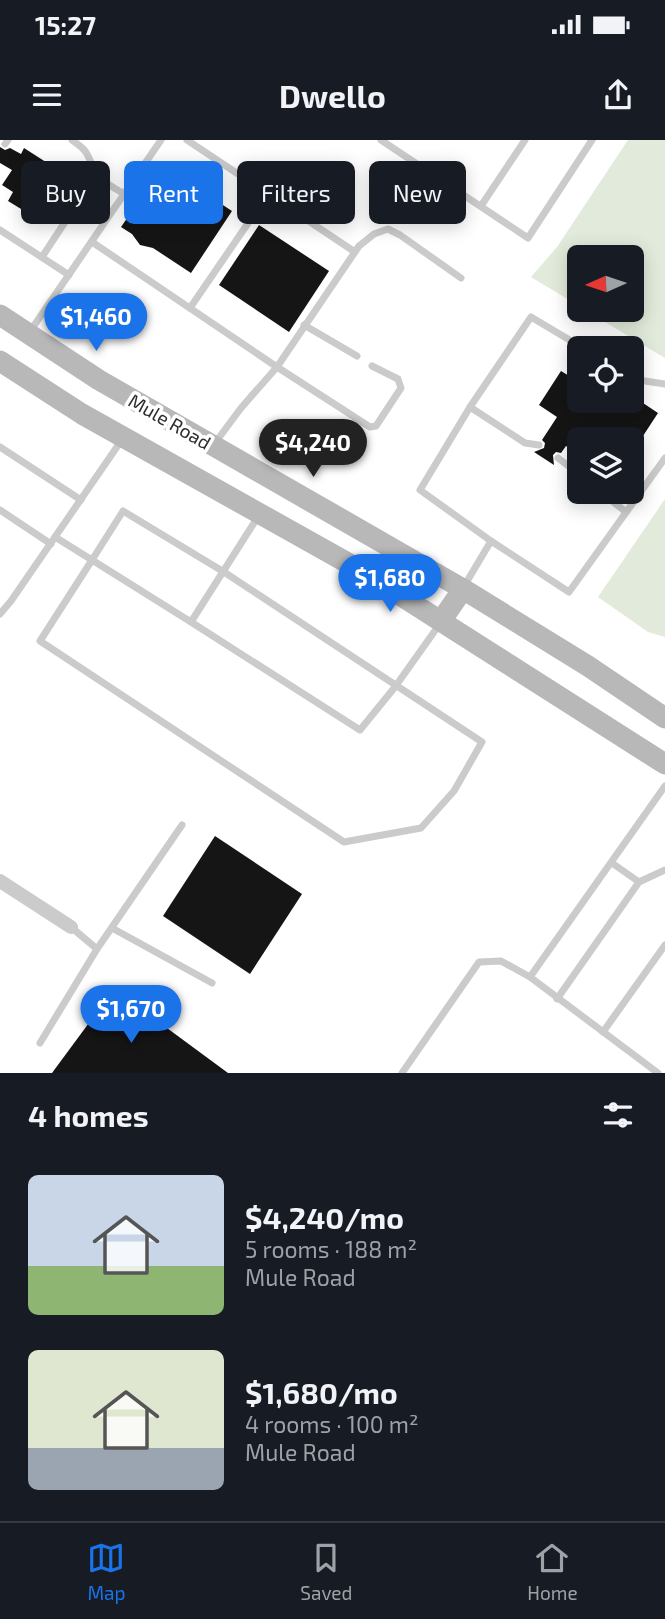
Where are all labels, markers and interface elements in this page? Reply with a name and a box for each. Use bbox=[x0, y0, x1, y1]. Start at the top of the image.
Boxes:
text: 15:27 bbox=[35, 9, 96, 40]
icon: menu bbox=[28, 76, 66, 114]
text: Dwello bbox=[279, 76, 386, 114]
icon: share bbox=[599, 76, 637, 114]
chip: Buy bbox=[21, 161, 110, 224]
chip: Rent bbox=[124, 161, 223, 224]
chip: Filters bbox=[237, 161, 355, 224]
chip: New bbox=[369, 161, 466, 224]
north arrow bbox=[567, 245, 644, 322]
map controls bbox=[567, 245, 644, 504]
pin: $1,460 bbox=[39, 294, 153, 353]
text: $1,460 bbox=[60, 302, 132, 330]
button: locate bbox=[567, 336, 644, 413]
street label: Mule Road bbox=[125, 388, 215, 454]
pin: $4,240 bbox=[256, 420, 370, 479]
button: layers bbox=[567, 427, 644, 504]
text: $4,240 bbox=[275, 428, 351, 456]
pin: $1,680 bbox=[333, 554, 447, 614]
text: $1,680 bbox=[354, 563, 426, 591]
pin: $1,670 bbox=[74, 986, 188, 1045]
text: $1,670 bbox=[96, 994, 166, 1022]
icon: filters bbox=[599, 1096, 637, 1134]
text: 4 homes bbox=[28, 1097, 149, 1133]
text: $4,240/mo bbox=[245, 1199, 404, 1235]
icon: home bbox=[84, 1203, 168, 1287]
text: 5 rooms · 188 m² bbox=[245, 1235, 417, 1263]
text: Mule Road bbox=[245, 1263, 356, 1291]
text: $1,680/mo bbox=[245, 1374, 398, 1410]
icon: home bbox=[84, 1378, 168, 1462]
text: 4 rooms · 100 m² bbox=[245, 1410, 419, 1438]
text: Mule Road bbox=[245, 1438, 356, 1466]
tab: Map bbox=[87, 1539, 126, 1604]
tab: Saved bbox=[300, 1539, 352, 1604]
tab: Home bbox=[527, 1539, 578, 1604]

